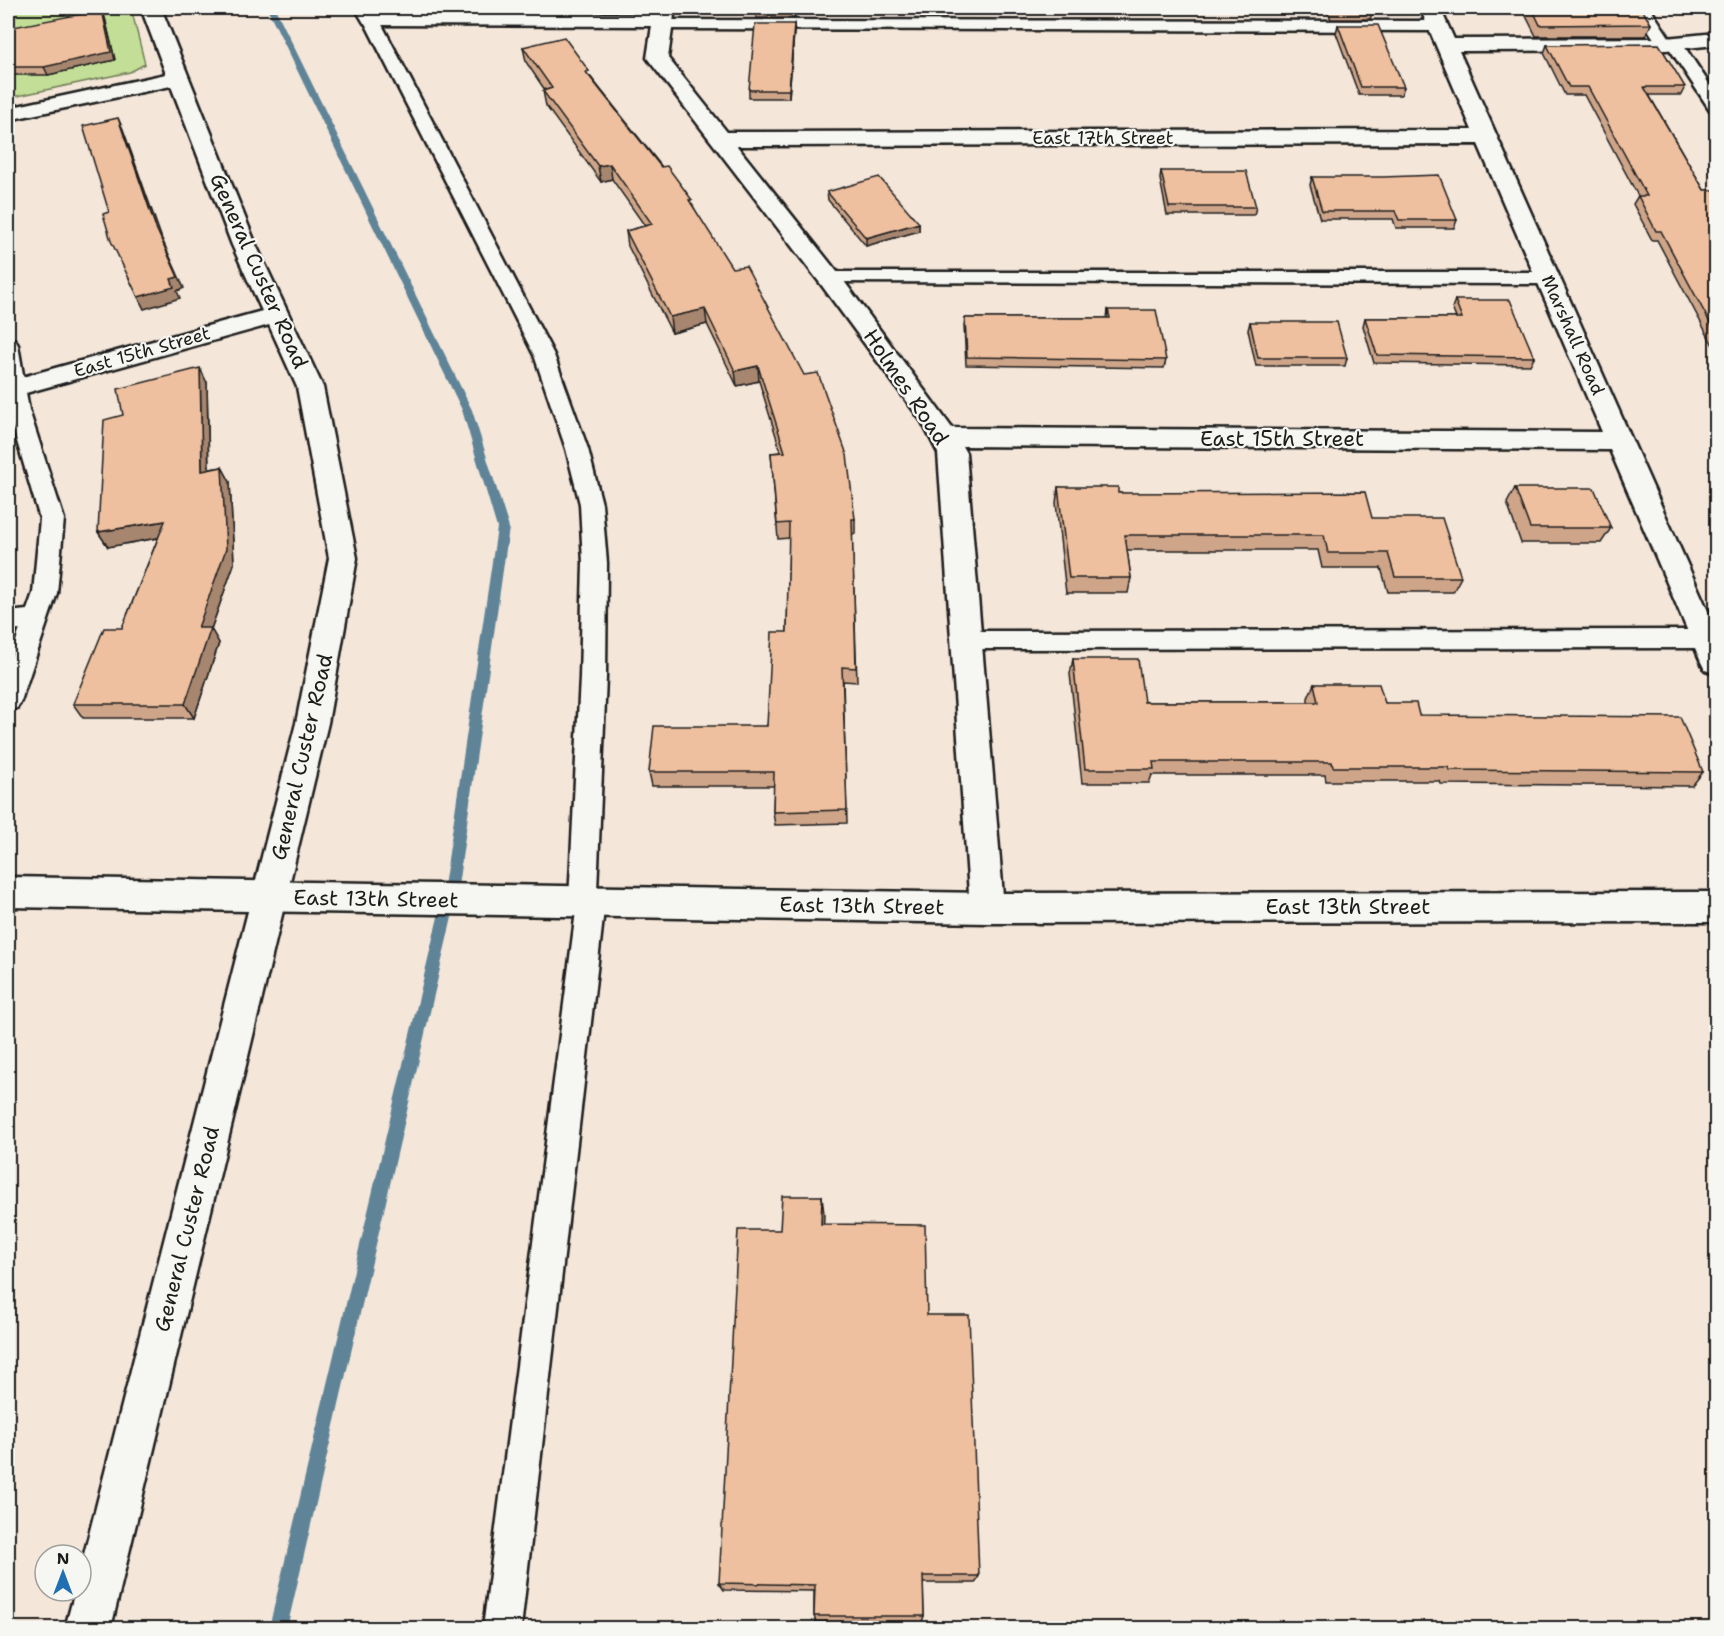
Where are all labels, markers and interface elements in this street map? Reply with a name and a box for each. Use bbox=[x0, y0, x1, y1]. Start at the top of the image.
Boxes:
street label: East 17th Street bbox=[1032, 126, 1174, 150]
street label: General Custer Road bbox=[203, 169, 315, 373]
street label: Marshall Road bbox=[1536, 271, 1610, 399]
street label: East 15th Street bbox=[71, 321, 213, 383]
street label: Holmes Road bbox=[857, 324, 955, 450]
street label: East 15th Street bbox=[1200, 425, 1364, 453]
street label: General Custer Road bbox=[265, 651, 339, 863]
street label: East 13th Street bbox=[293, 884, 459, 914]
street label: East 13th Street bbox=[779, 891, 945, 921]
street label: East 13th Street bbox=[1265, 893, 1431, 921]
street label: General Custer Road bbox=[148, 1123, 226, 1335]
north arrow bbox=[33, 1543, 93, 1603]
text: N bbox=[57, 1548, 69, 1569]

